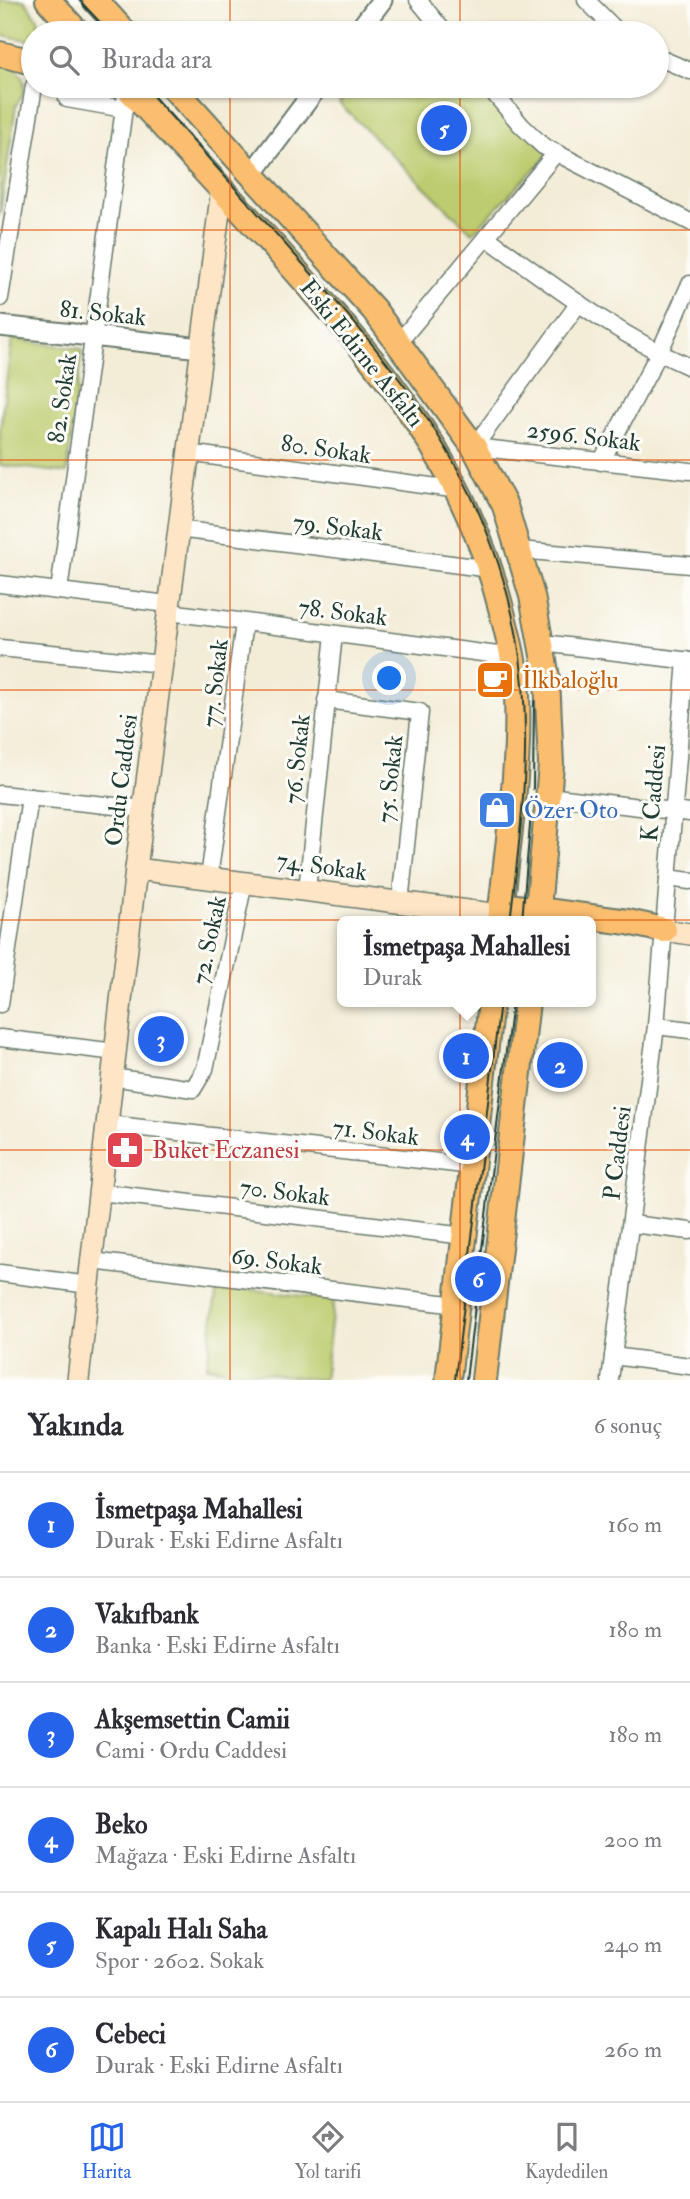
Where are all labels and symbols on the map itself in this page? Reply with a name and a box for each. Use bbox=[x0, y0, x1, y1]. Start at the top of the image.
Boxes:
pin: 5 bbox=[421, 102, 467, 154]
street label: Eski Edirne Asfaltı bbox=[292, 273, 431, 434]
street label: 81. Sokak bbox=[58, 294, 148, 334]
street label: 82. Sokak bbox=[41, 351, 84, 445]
street label: 2596. Sokak bbox=[525, 414, 643, 459]
street label: 80. Sokak bbox=[279, 428, 374, 471]
street label: 79. Sokak bbox=[291, 507, 385, 548]
street label: 78. Sokak bbox=[297, 592, 390, 633]
street label: 77. Sokak bbox=[195, 637, 236, 729]
cafe icon: İlkbaloğlu bbox=[474, 659, 516, 701]
your location bbox=[372, 661, 406, 695]
place label: İlkbaloğlu bbox=[522, 664, 619, 696]
street label: Ordu Caddesi bbox=[98, 712, 145, 848]
street label: 76. Sokak bbox=[277, 712, 318, 806]
street label: 75. Sokak bbox=[370, 733, 411, 825]
street label: K Caddesi bbox=[634, 743, 673, 843]
shop icon: Özer Oto bbox=[476, 789, 518, 831]
place label: Özer Oto bbox=[524, 795, 618, 826]
street label: 74. Sokak bbox=[275, 845, 370, 888]
street label: 72. Sokak bbox=[185, 892, 234, 988]
pin: 3 bbox=[138, 1013, 184, 1065]
pin: 1 bbox=[443, 1030, 489, 1082]
pin: 2 bbox=[537, 1039, 583, 1091]
street label: P Caddesi bbox=[596, 1104, 639, 1202]
pin: 4 bbox=[444, 1111, 490, 1163]
street label: 71. Sokak bbox=[331, 1112, 421, 1153]
pharmacy icon: Buket Eczanesi bbox=[104, 1129, 146, 1171]
place label: Buket Eczanesi bbox=[152, 1135, 300, 1166]
street label: 70. Sokak bbox=[238, 1172, 332, 1213]
street label: 69. Sokak bbox=[230, 1241, 325, 1283]
pin: 6 bbox=[455, 1253, 501, 1305]

